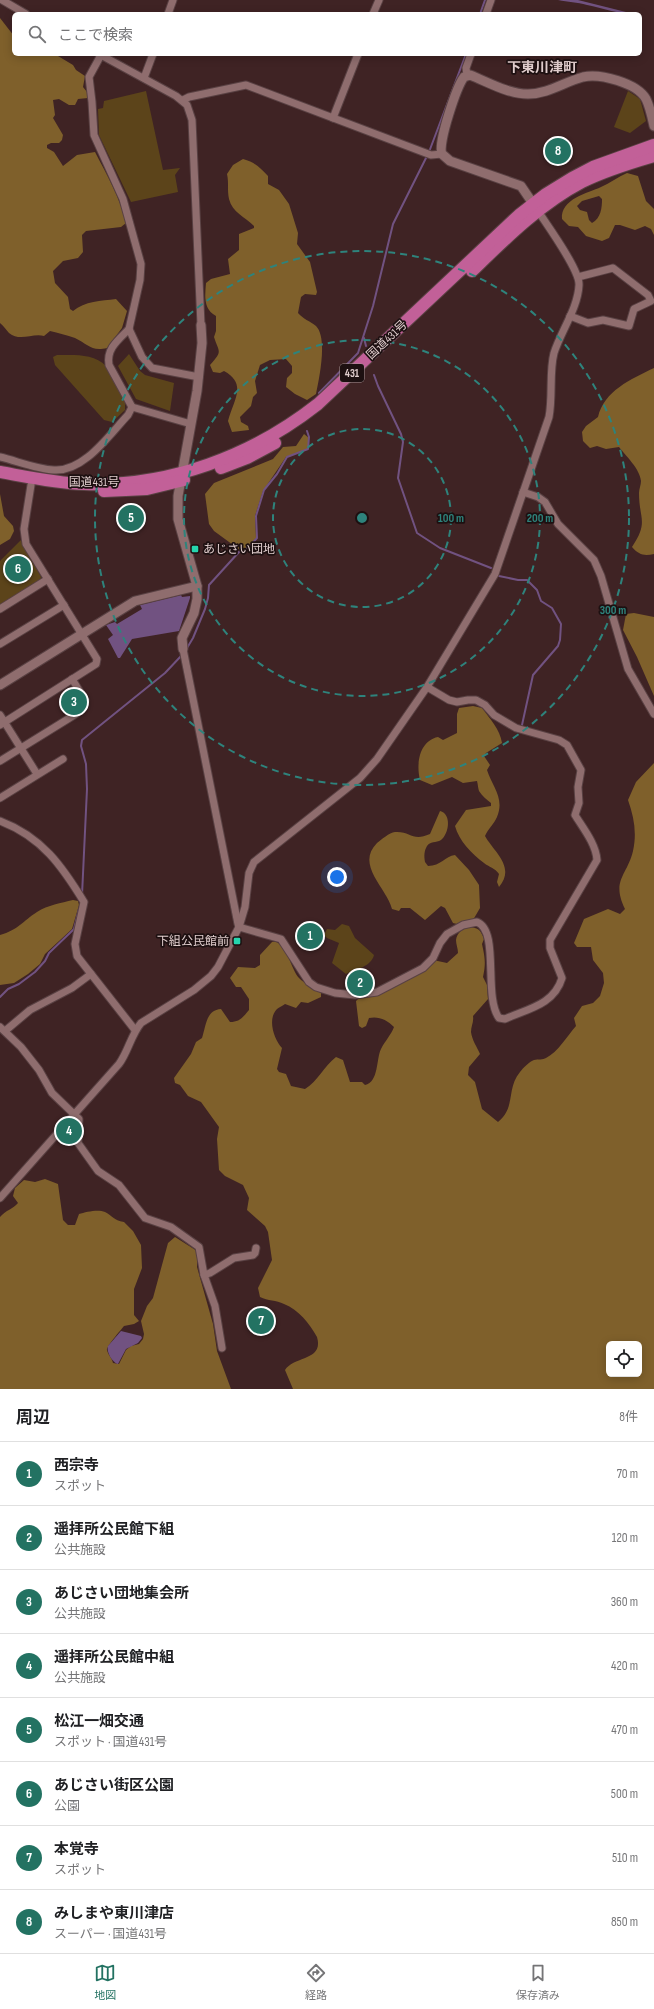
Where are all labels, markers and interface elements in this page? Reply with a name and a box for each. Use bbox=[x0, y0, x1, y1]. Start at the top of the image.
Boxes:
search box bbox=[12, 12, 642, 56]
icon: search bbox=[26, 23, 48, 45]
text: ここで検索 bbox=[58, 26, 133, 45]
district label: 下東川津町 bbox=[507, 59, 577, 76]
pin: 8 bbox=[545, 136, 571, 166]
street label: 国道431号 bbox=[363, 317, 411, 363]
road number: 431 bbox=[340, 364, 364, 382]
street label: 国道431号 bbox=[69, 475, 119, 490]
pin: 5 bbox=[118, 503, 144, 533]
centre of rings bbox=[355, 511, 369, 525]
text: 100 m bbox=[438, 511, 464, 526]
text: 200 m bbox=[527, 511, 553, 526]
place label: あじさい団地 bbox=[203, 542, 275, 557]
marker: あじさい団地 bbox=[190, 544, 200, 554]
pin: 6 bbox=[5, 554, 31, 584]
text: 300 m bbox=[600, 603, 626, 618]
pin: 3 bbox=[61, 687, 87, 717]
your location bbox=[327, 867, 347, 887]
pin: 1 bbox=[297, 921, 323, 951]
place label: 下組公民館前 bbox=[157, 934, 229, 949]
marker: 下組公民館前 bbox=[232, 936, 242, 946]
pin: 2 bbox=[347, 968, 373, 998]
pin: 4 bbox=[56, 1116, 82, 1146]
pin: 7 bbox=[248, 1306, 274, 1336]
map controls bbox=[606, 1341, 642, 1377]
button: locate bbox=[606, 1341, 642, 1377]
text: 周辺 bbox=[16, 1408, 50, 1428]
text: 8件 bbox=[619, 1409, 638, 1425]
text: 西宗寺 bbox=[54, 1456, 99, 1475]
text: 1 bbox=[26, 1466, 32, 1482]
text: 70 m bbox=[617, 1466, 638, 1482]
text: スポット bbox=[54, 1478, 106, 1494]
text: 遥拝所公民館下組 bbox=[54, 1520, 174, 1539]
text: 2 bbox=[26, 1530, 32, 1546]
text: 120 m bbox=[612, 1530, 638, 1546]
text: 公共施設 bbox=[54, 1542, 106, 1558]
text: あじさい団地集会所 bbox=[54, 1584, 189, 1603]
text: 3 bbox=[26, 1594, 32, 1610]
text: 360 m bbox=[611, 1594, 638, 1610]
text: 公共施設 bbox=[54, 1606, 106, 1622]
text: 遥拝所公民館中組 bbox=[54, 1648, 174, 1667]
text: 4 bbox=[26, 1658, 32, 1674]
text: 420 m bbox=[611, 1658, 638, 1674]
text: 公共施設 bbox=[54, 1670, 106, 1686]
text: 松江一畑交通 bbox=[54, 1712, 144, 1731]
text: 5 bbox=[26, 1722, 32, 1738]
text: 470 m bbox=[611, 1722, 638, 1738]
text: スポット · 国道431号 bbox=[54, 1734, 167, 1750]
text: あじさい街区公園 bbox=[54, 1776, 174, 1795]
text: 6 bbox=[26, 1786, 32, 1802]
text: 500 m bbox=[611, 1786, 638, 1802]
text: 公園 bbox=[54, 1798, 80, 1814]
text: 本覚寺 bbox=[54, 1840, 99, 1859]
text: 7 bbox=[26, 1850, 32, 1866]
text: 510 m bbox=[612, 1850, 638, 1866]
text: スポット bbox=[54, 1862, 106, 1878]
text: みしまや東川津店 bbox=[54, 1904, 174, 1923]
text: 8 bbox=[26, 1914, 32, 1930]
text: 850 m bbox=[611, 1914, 638, 1930]
text: スーパー · 国道431号 bbox=[54, 1926, 167, 1942]
tab: 地図 bbox=[94, 1962, 116, 2002]
tab: 経路 bbox=[305, 1962, 327, 2002]
tab: 保存済み bbox=[516, 1962, 560, 2002]

